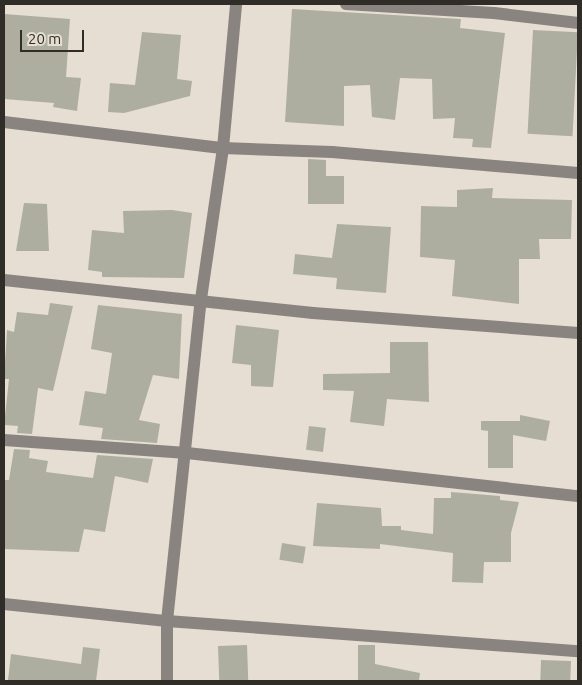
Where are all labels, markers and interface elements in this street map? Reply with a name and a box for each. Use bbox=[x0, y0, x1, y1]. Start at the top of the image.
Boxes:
scale bar bbox=[22, 20, 86, 52]
text: 20 m bbox=[28, 30, 61, 47]

